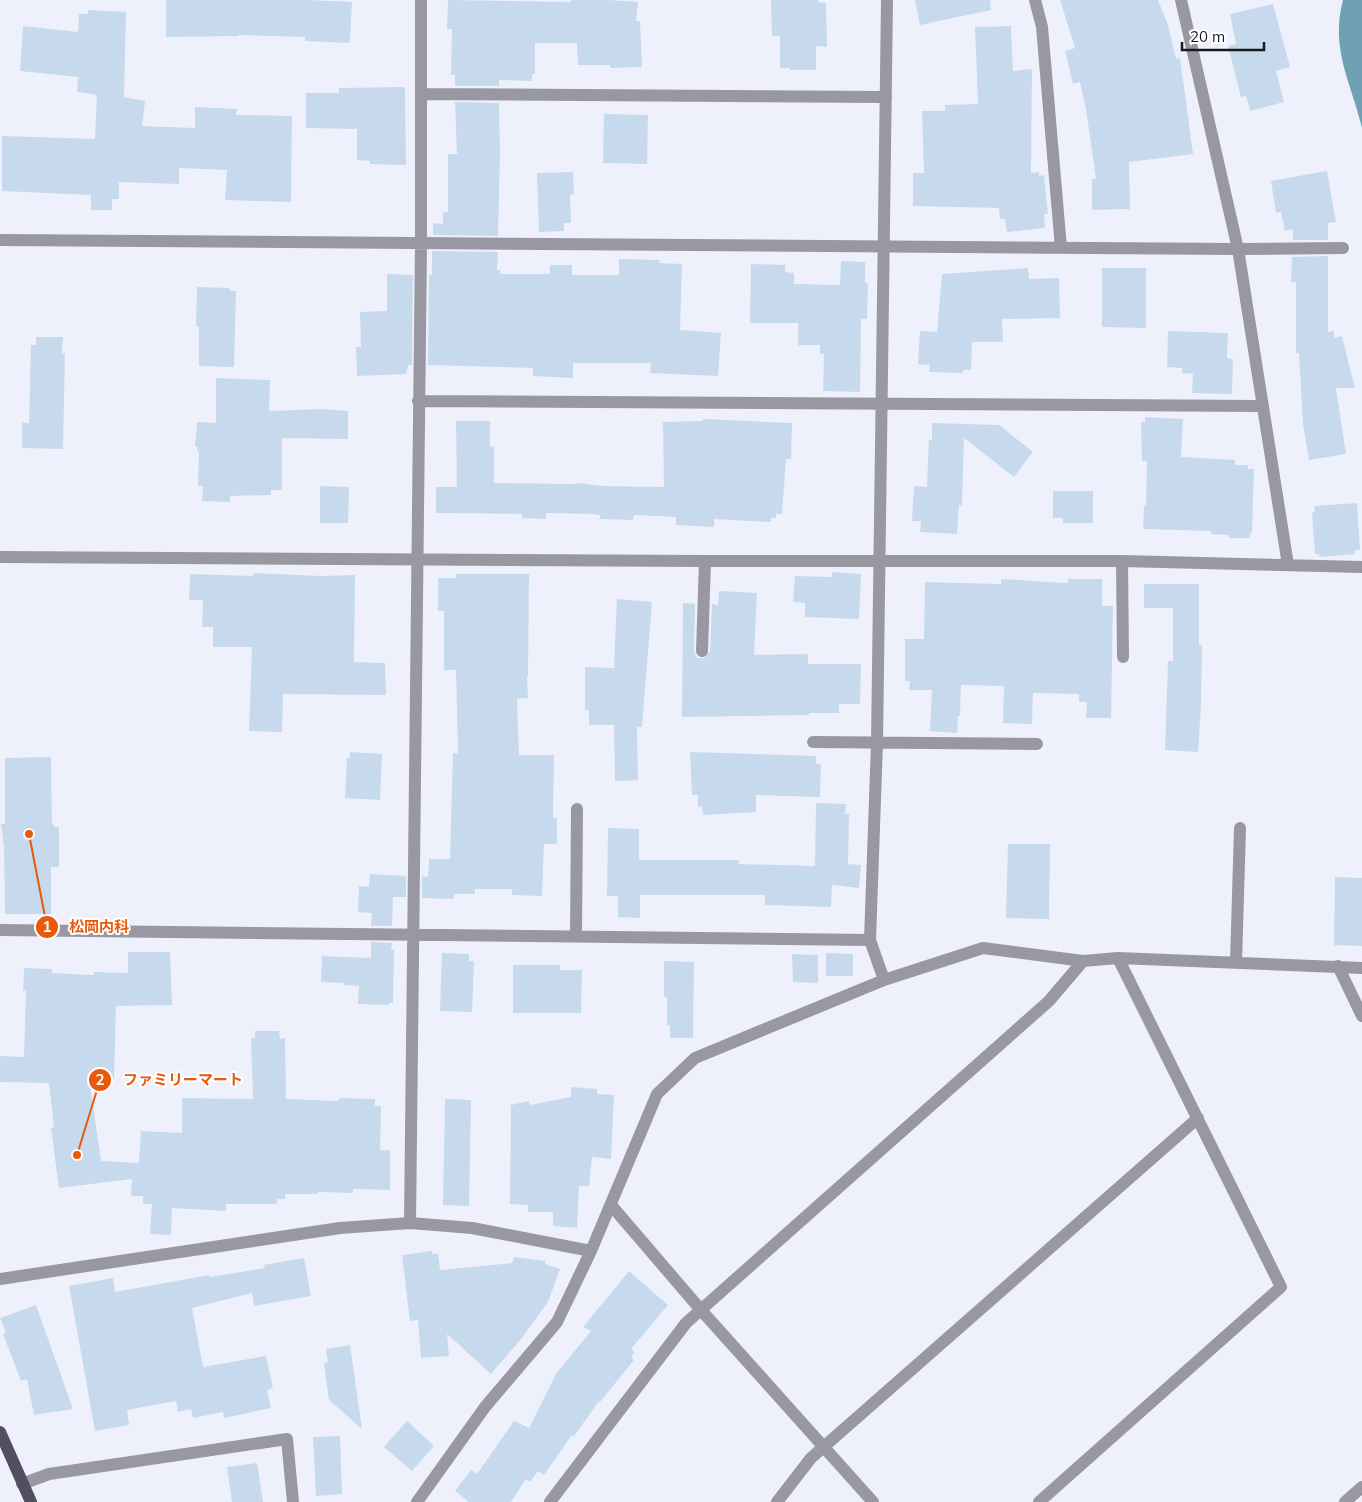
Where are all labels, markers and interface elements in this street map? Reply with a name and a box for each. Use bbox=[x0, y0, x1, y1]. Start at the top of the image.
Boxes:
scale bar bbox=[1182, 20, 1264, 52]
text: 20 m bbox=[1190, 27, 1225, 46]
callout: 松岡内科 bbox=[34, 912, 139, 942]
text: 1 bbox=[42, 917, 52, 936]
text: 松岡内科 bbox=[69, 917, 129, 936]
callout: ファミリーマート bbox=[88, 1065, 253, 1095]
text: 2 bbox=[95, 1070, 105, 1089]
text: ファミリーマート bbox=[123, 1070, 243, 1089]

